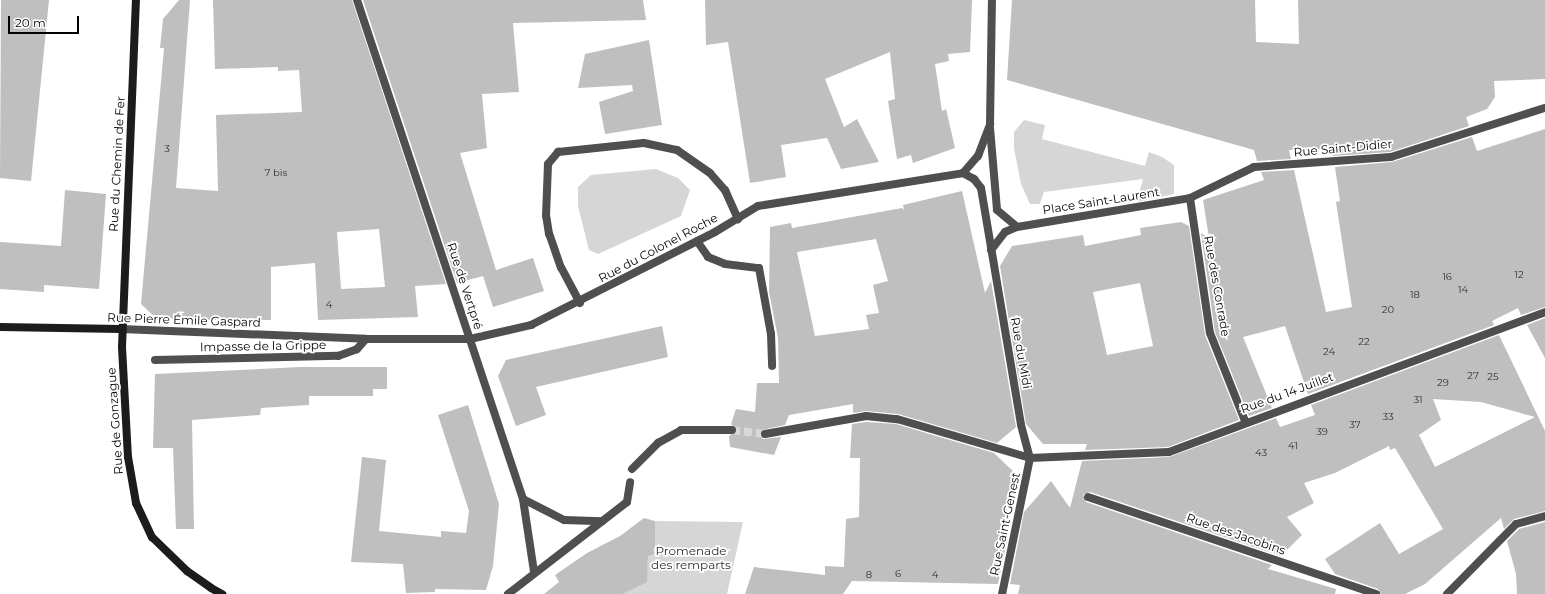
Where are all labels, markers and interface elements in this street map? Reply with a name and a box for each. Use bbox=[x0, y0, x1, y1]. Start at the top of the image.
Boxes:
scale bar bbox=[10, 8, 81, 34]
text: 20 m bbox=[15, 15, 46, 30]
street label: Rue du Chemin de Fer bbox=[106, 96, 128, 232]
street label: Rue Saint-Didier bbox=[1293, 137, 1393, 159]
house number: 3 bbox=[164, 143, 170, 155]
house number: 7 bis bbox=[265, 167, 287, 179]
street label: Place Saint-Laurent bbox=[1041, 185, 1161, 217]
street label: Rue du Colonel Roche bbox=[596, 210, 720, 286]
street label: Rue des Conrade bbox=[1201, 234, 1233, 338]
street label: Rue de Vertpré bbox=[444, 241, 486, 331]
house number: 12 bbox=[1514, 269, 1524, 281]
house number: 16 bbox=[1442, 271, 1452, 283]
house number: 14 bbox=[1458, 284, 1468, 296]
house number: 18 bbox=[1410, 289, 1420, 301]
house number: 4 bbox=[326, 299, 332, 311]
house number: 20 bbox=[1382, 304, 1394, 316]
street label: Rue Pierre Émile Gaspard bbox=[107, 310, 261, 330]
street label: Rue du Midi bbox=[1008, 316, 1034, 390]
house number: 22 bbox=[1358, 336, 1370, 348]
street label: Impasse de la Grippe bbox=[200, 338, 326, 354]
house number: 24 bbox=[1323, 346, 1335, 358]
street label: Rue de Gonzague bbox=[104, 367, 126, 475]
street label: Rue du 14 Juillet bbox=[1239, 370, 1335, 416]
house number: 27 bbox=[1467, 370, 1479, 382]
house number: 25 bbox=[1487, 371, 1499, 383]
house number: 29 bbox=[1437, 377, 1449, 389]
house number: 31 bbox=[1413, 394, 1423, 406]
house number: 33 bbox=[1382, 411, 1394, 423]
house number: 37 bbox=[1349, 419, 1361, 431]
house number: 39 bbox=[1316, 426, 1328, 438]
house number: 41 bbox=[1288, 440, 1298, 452]
house number: 43 bbox=[1255, 447, 1267, 459]
street label: Rue Saint-Genest bbox=[987, 471, 1023, 577]
street label: Rue des Jacobins bbox=[1184, 510, 1288, 558]
park label: Promenade des remparts bbox=[651, 544, 731, 572]
house number: 6 bbox=[895, 568, 901, 580]
house number: 8 bbox=[866, 569, 872, 581]
house number: 4 bbox=[932, 569, 938, 581]

